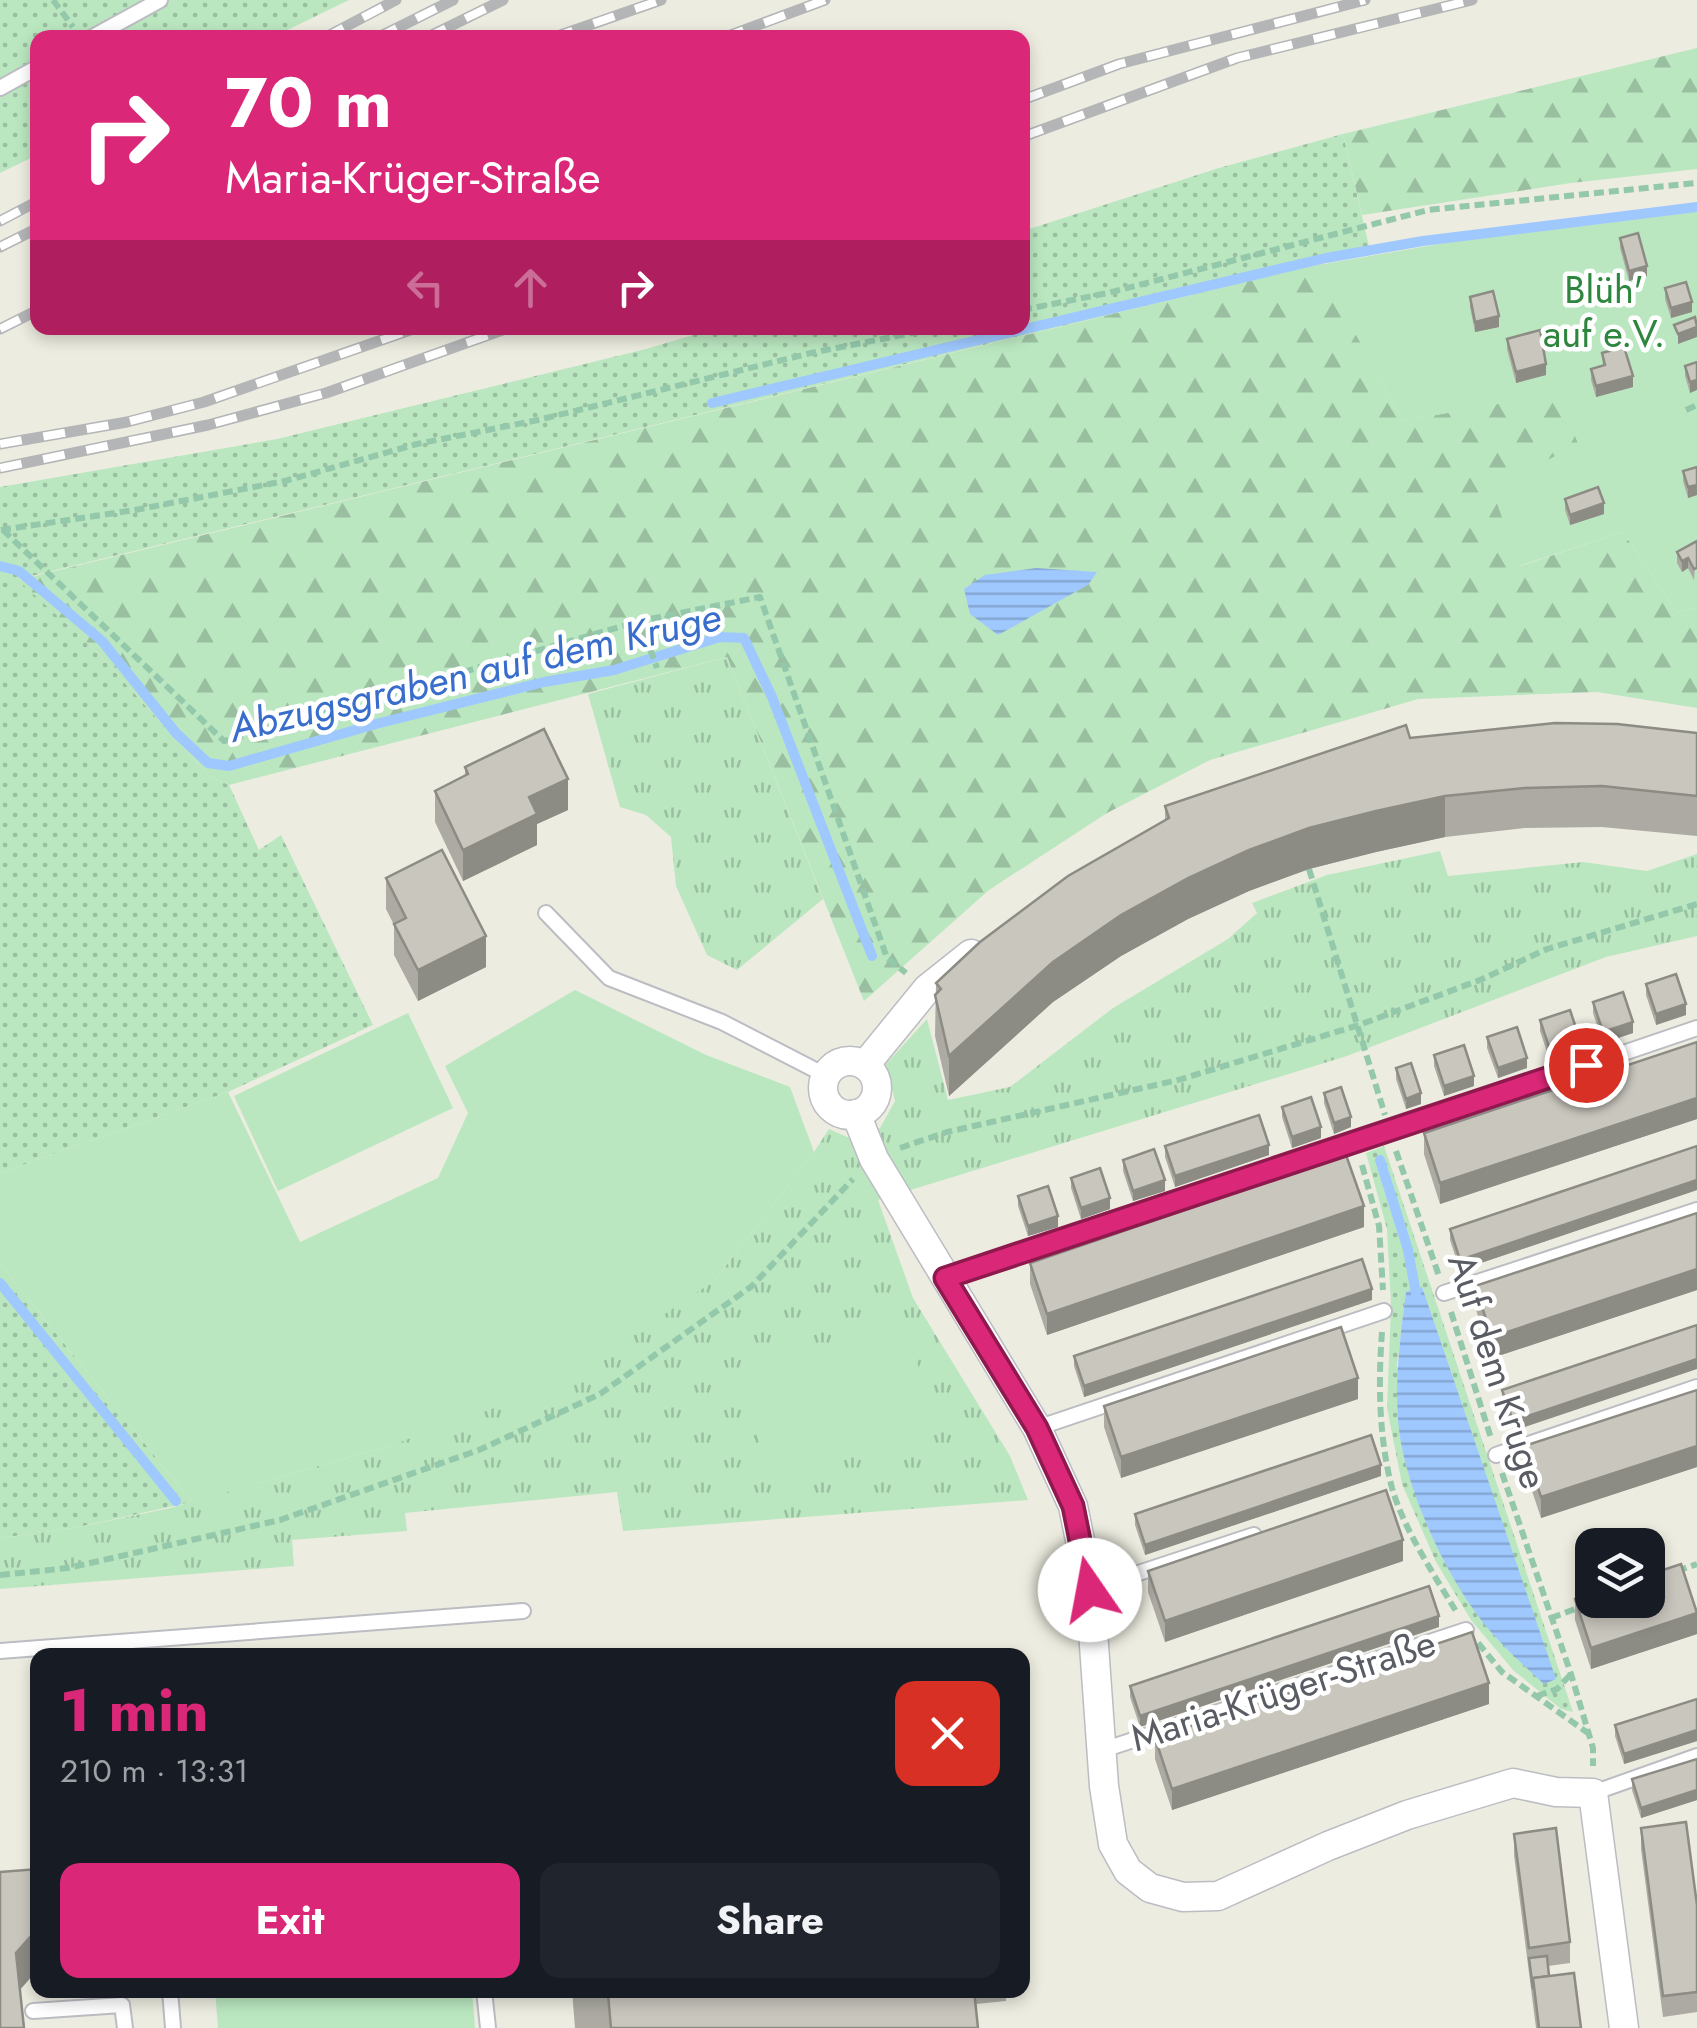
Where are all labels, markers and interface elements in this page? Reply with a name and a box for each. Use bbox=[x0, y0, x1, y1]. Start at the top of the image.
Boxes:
text: 70 m bbox=[225, 52, 392, 153]
icon: right bbox=[60, 70, 190, 200]
text: Maria-Krüger-Straße bbox=[225, 145, 601, 210]
icon: left bbox=[398, 260, 453, 315]
icon: ahead bbox=[503, 260, 558, 315]
icon: right bbox=[608, 260, 663, 315]
park label: Blüh' auf e.V. bbox=[1543, 262, 1665, 361]
water label: Abzugsgraben auf dem Kruge bbox=[223, 587, 726, 757]
pin bbox=[1544, 1023, 1629, 1108]
icon: arrive bbox=[1559, 1038, 1614, 1093]
street label: Auf dem Kruge bbox=[1434, 1246, 1562, 1496]
map controls bbox=[1575, 1528, 1665, 1618]
button: layers bbox=[1575, 1528, 1665, 1618]
position arrow bbox=[1038, 1538, 1142, 1642]
street label: Maria-Krüger-Straße bbox=[1124, 1615, 1442, 1765]
text: 1 min bbox=[60, 1667, 209, 1754]
button: close bbox=[895, 1681, 1000, 1786]
text: 210 m · 13:31 bbox=[60, 1748, 249, 1794]
button: Exit bbox=[60, 1863, 520, 1978]
button: Share bbox=[540, 1863, 1000, 1978]

